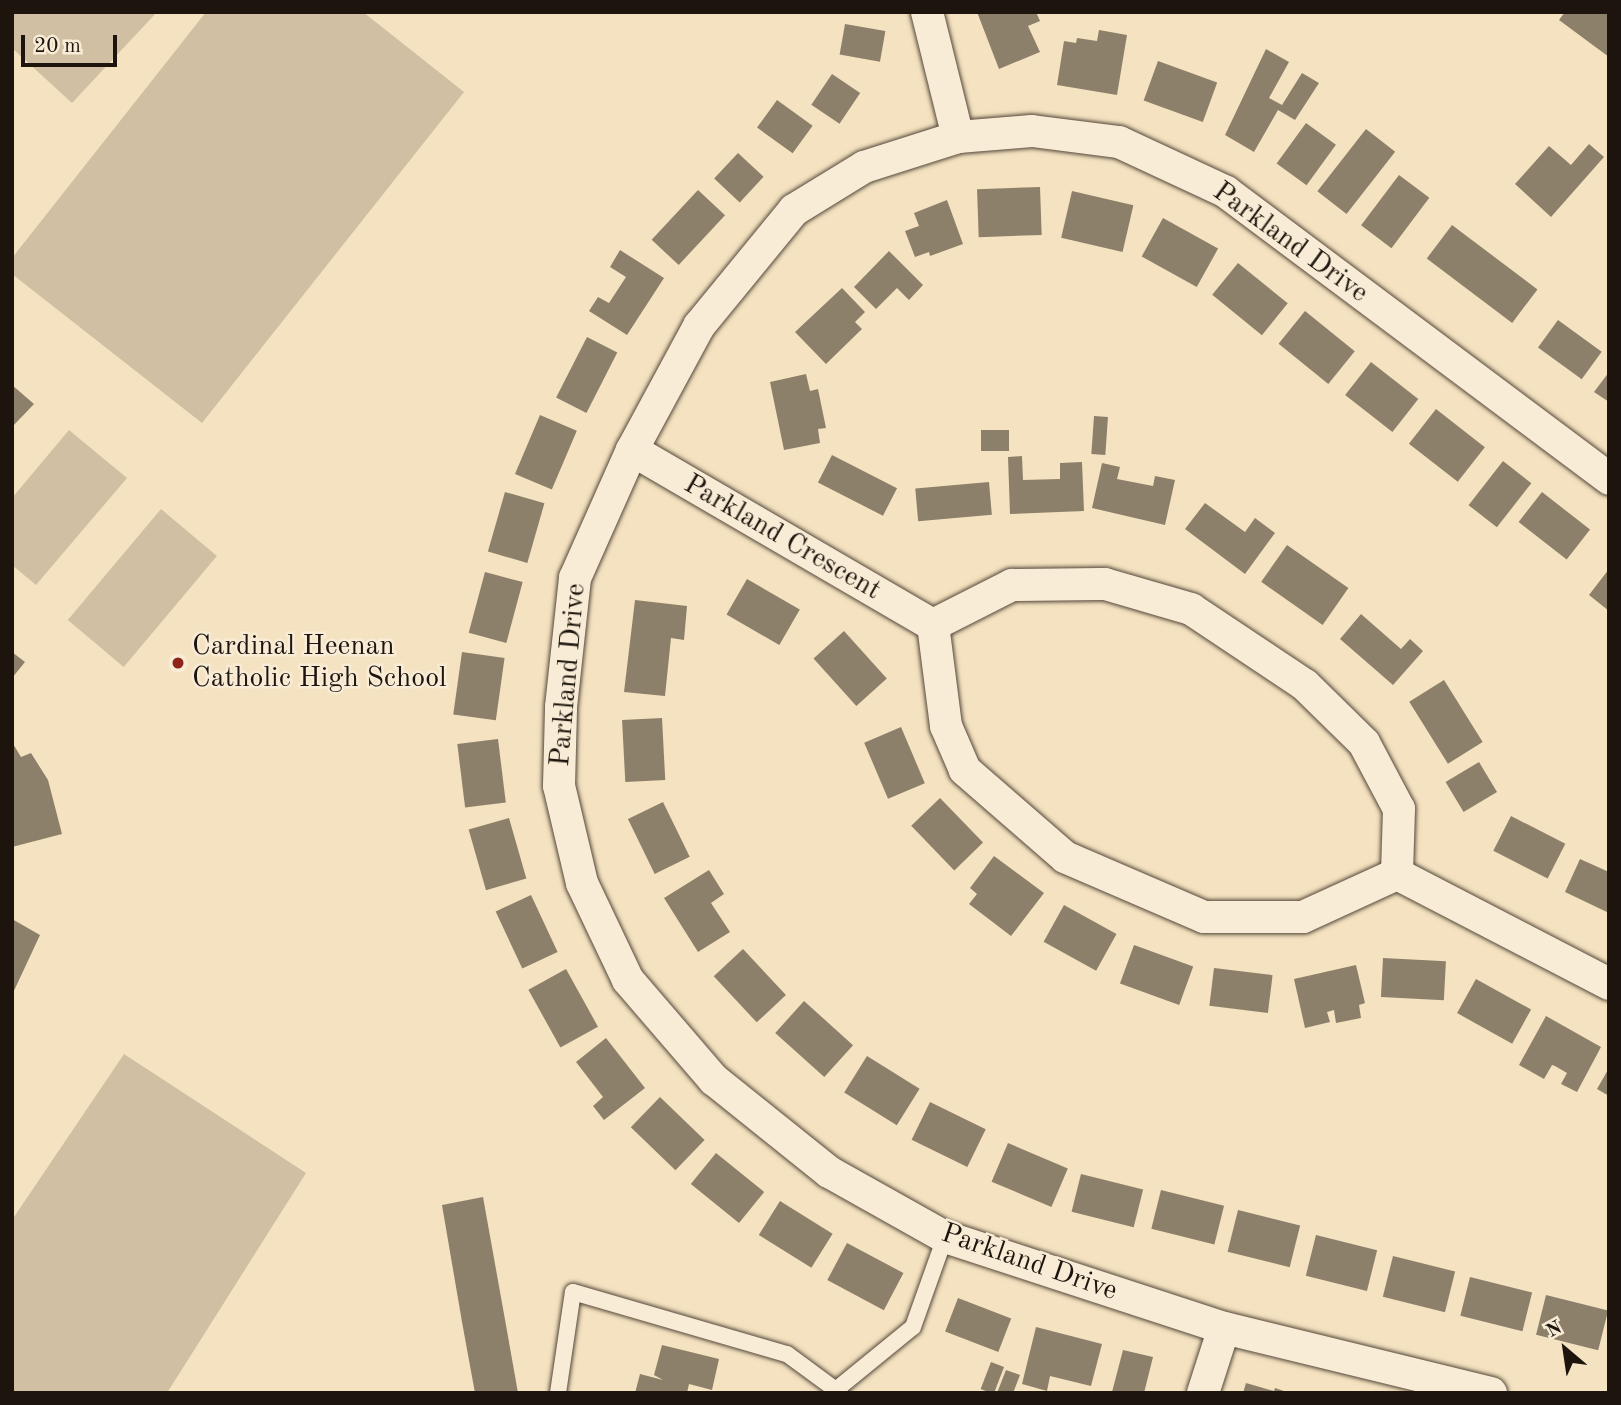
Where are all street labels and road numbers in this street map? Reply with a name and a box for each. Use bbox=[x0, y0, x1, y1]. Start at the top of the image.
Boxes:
street label: Parkland Drive bbox=[1206, 175, 1374, 311]
street label: Parkland Crescent bbox=[678, 468, 886, 608]
street label: Parkland Drive bbox=[544, 582, 594, 768]
street label: Parkland Drive bbox=[937, 1217, 1121, 1309]

